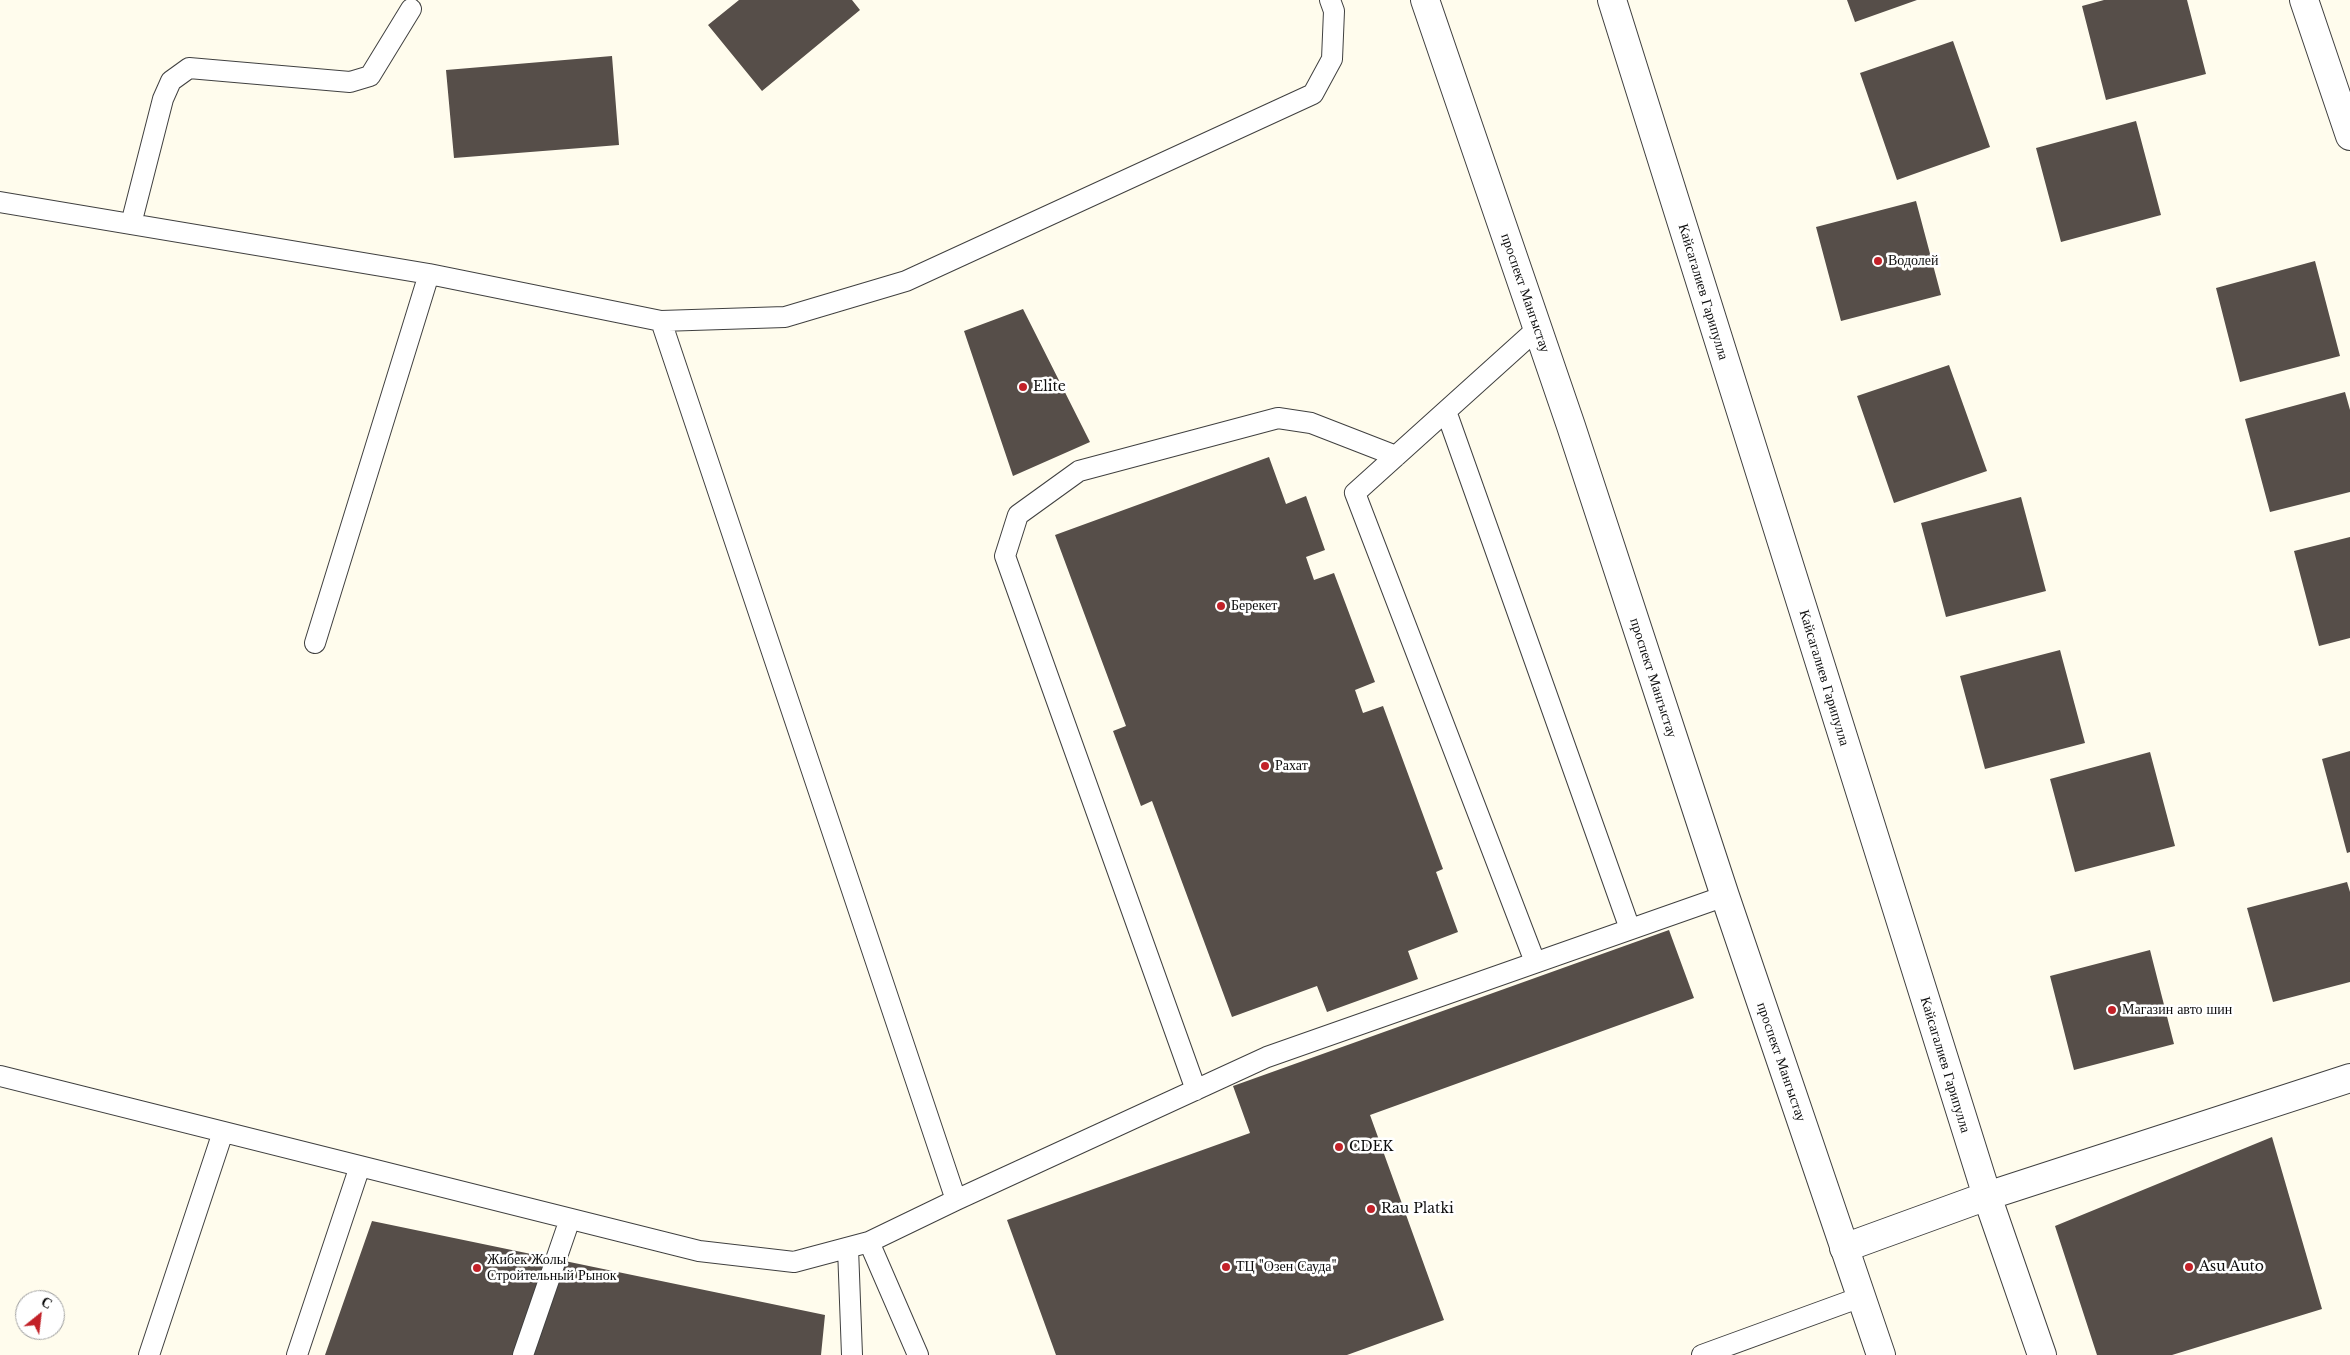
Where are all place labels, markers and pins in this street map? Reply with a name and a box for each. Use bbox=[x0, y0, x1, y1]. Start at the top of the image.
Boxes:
place label: Водолей bbox=[1888, 253, 1939, 269]
marker: Водолей bbox=[1872, 255, 1884, 267]
place label: Elite bbox=[1033, 379, 1066, 395]
marker: Elite bbox=[1017, 381, 1029, 393]
place label: Берекет bbox=[1231, 598, 1277, 614]
marker: Берекет bbox=[1215, 600, 1227, 612]
place label: Рахат bbox=[1275, 758, 1308, 774]
marker: Рахат bbox=[1259, 760, 1271, 772]
place label: Магазин авто шин bbox=[2122, 1002, 2232, 1018]
marker: Магазин авто шин bbox=[2106, 1004, 2118, 1016]
place label: CDEK bbox=[1349, 1139, 1393, 1155]
marker: CDEK bbox=[1333, 1141, 1345, 1153]
place label: Rau Platki bbox=[1381, 1201, 1454, 1217]
marker: Rau Platki bbox=[1365, 1203, 1377, 1215]
place label: Жибек Жолы Стройтельный Рынок bbox=[487, 1252, 617, 1284]
place label: ТЦ "Озен Сауда" bbox=[1236, 1259, 1337, 1275]
place label: Asu Auto bbox=[2199, 1259, 2264, 1275]
marker: ТЦ "Озен Сауда" bbox=[1220, 1261, 1232, 1273]
marker: Asu Auto bbox=[2183, 1261, 2195, 1273]
marker: Жибек Жолы Стройтельный Рынок bbox=[471, 1262, 483, 1274]

